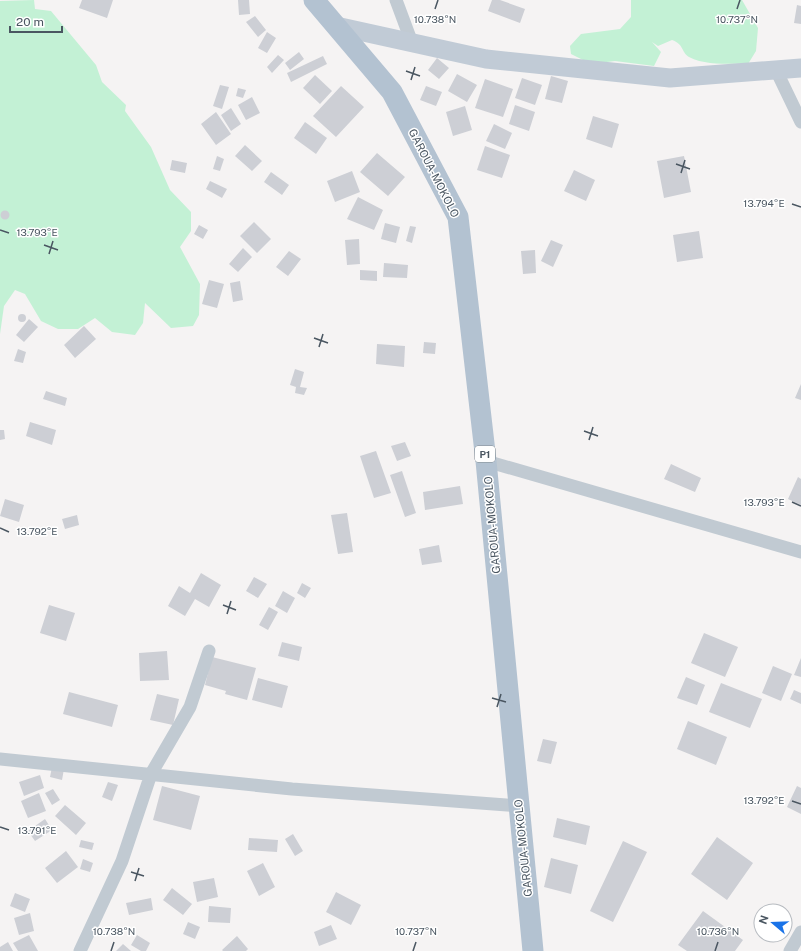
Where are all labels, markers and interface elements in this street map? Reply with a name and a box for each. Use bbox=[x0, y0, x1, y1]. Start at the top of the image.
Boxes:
scale bar bbox=[10, 8, 62, 34]
text: 10.738°N bbox=[414, 13, 456, 25]
text: 10.737°N bbox=[716, 13, 758, 25]
text: 20 m bbox=[16, 15, 44, 29]
street label: GAROUA-MOKOLO bbox=[406, 127, 462, 219]
text: 13.794°E bbox=[743, 197, 785, 209]
text: 13.793°E bbox=[16, 226, 58, 238]
road number: P1 bbox=[475, 446, 495, 462]
street label: GAROUA-MOKOLO bbox=[482, 476, 502, 574]
text: 13.793°E bbox=[743, 496, 785, 508]
text: 13.792°E bbox=[17, 525, 57, 537]
text: 13.792°E bbox=[744, 794, 784, 806]
street label: GAROUA-MOKOLO bbox=[512, 799, 534, 897]
text: 13.791°E bbox=[17, 824, 57, 836]
north arrow bbox=[753, 903, 793, 943]
text: N bbox=[756, 914, 771, 926]
text: 10.738°N bbox=[93, 925, 135, 937]
text: 10.737°N bbox=[395, 925, 437, 937]
text: 10.736°N bbox=[697, 925, 739, 937]

